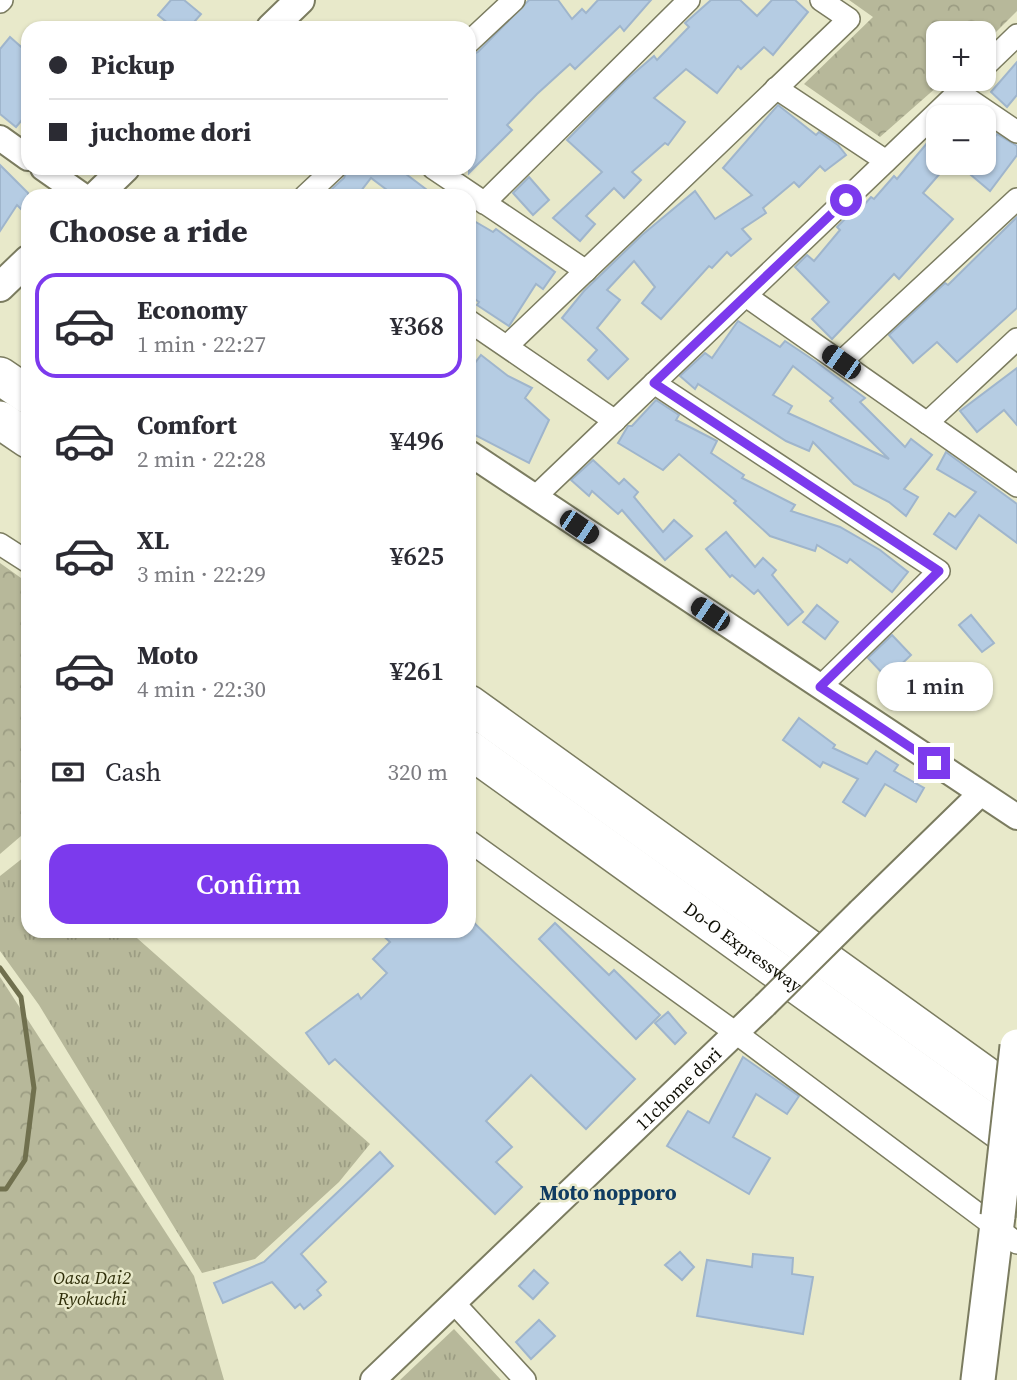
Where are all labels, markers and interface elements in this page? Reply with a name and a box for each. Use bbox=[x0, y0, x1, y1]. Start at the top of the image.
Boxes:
map controls bbox=[926, 21, 996, 175]
button: + bbox=[926, 21, 996, 91]
text: Pickup bbox=[91, 47, 175, 83]
button: − bbox=[926, 105, 996, 175]
text: juchome dori bbox=[91, 114, 251, 150]
route start bbox=[830, 184, 862, 216]
text: Choose a ride bbox=[49, 209, 248, 253]
text: Economy bbox=[137, 292, 248, 328]
icon: car bbox=[53, 294, 116, 357]
text: ¥368 bbox=[390, 308, 444, 344]
text: 1 min · 22:27 bbox=[137, 328, 266, 360]
car bbox=[818, 341, 865, 383]
text: Comfort bbox=[137, 407, 237, 443]
icon: car bbox=[53, 409, 116, 472]
text: ¥496 bbox=[390, 423, 444, 459]
text: 2 min · 22:28 bbox=[137, 443, 266, 475]
car bbox=[556, 507, 603, 547]
text: XL bbox=[137, 522, 169, 558]
icon: car bbox=[53, 524, 116, 587]
text: ¥625 bbox=[390, 538, 444, 574]
text: 3 min · 22:29 bbox=[137, 558, 266, 590]
car bbox=[687, 594, 734, 634]
text: Moto bbox=[137, 637, 198, 673]
icon: car bbox=[53, 639, 116, 702]
text: ¥261 bbox=[390, 653, 444, 689]
callout: 1 min bbox=[876, 662, 992, 710]
text: 1 min bbox=[905, 670, 965, 702]
text: 4 min · 22:30 bbox=[137, 673, 266, 705]
route end bbox=[918, 747, 950, 779]
icon: cash bbox=[49, 753, 87, 791]
text: Cash bbox=[105, 754, 161, 790]
text: 320 m bbox=[387, 756, 448, 788]
button: Confirm bbox=[49, 844, 448, 924]
street label: Do-O Expressway bbox=[679, 895, 808, 998]
street label: 11chome dori bbox=[630, 1041, 726, 1135]
district label: Moto nopporo bbox=[539, 1178, 677, 1207]
park label: Oasa Dai2 Ryokuchi bbox=[53, 1265, 131, 1311]

